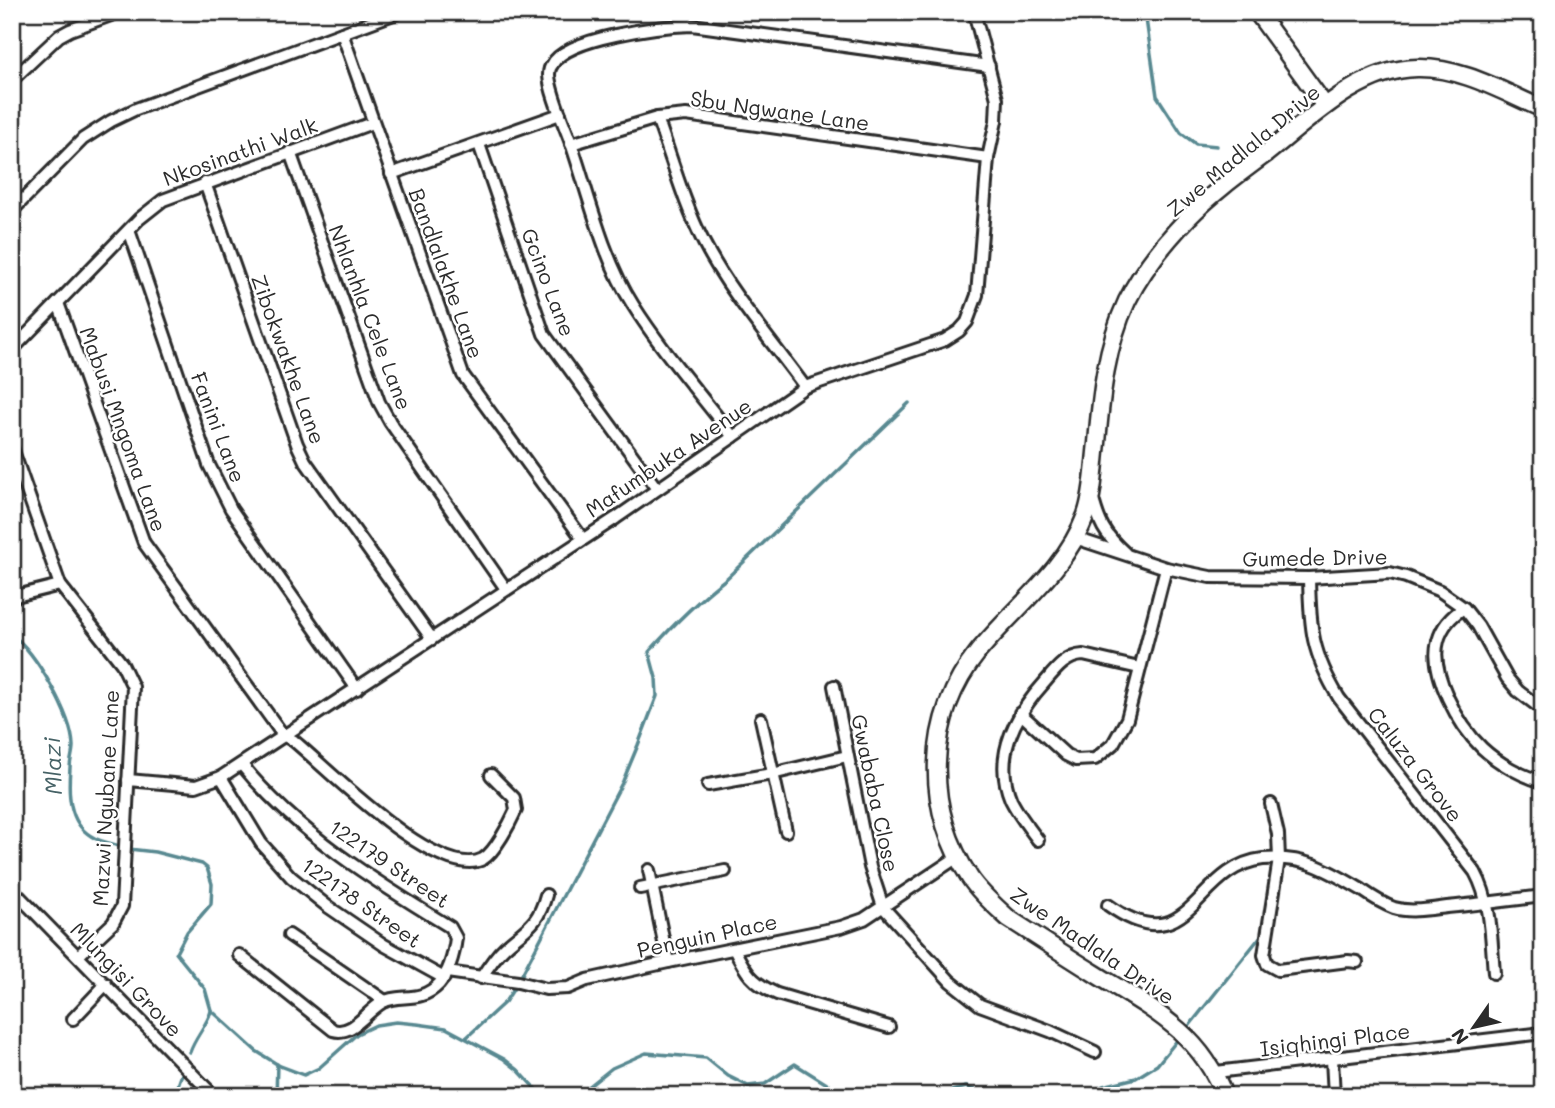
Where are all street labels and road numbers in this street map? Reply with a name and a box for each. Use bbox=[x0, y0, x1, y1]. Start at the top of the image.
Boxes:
street label: Zwe Madlala Drive bbox=[1161, 78, 1325, 222]
street label: Sbu Ngwane Lane bbox=[689, 84, 871, 136]
street label: Nkosinathi Walk bbox=[159, 111, 321, 191]
street label: Bandlalakhe Lane bbox=[404, 184, 490, 362]
street label: Nhlanhla Cele Lane bbox=[323, 221, 419, 413]
street label: Gcino Lane bbox=[516, 224, 582, 340]
street label: Zibokwakhe Lane bbox=[246, 271, 332, 447]
street label: Mabusi Mngoma Lane bbox=[74, 323, 174, 535]
street label: Fanini Lane bbox=[186, 368, 252, 486]
street label: Mafumbuka Avenue bbox=[580, 391, 756, 523]
street label: Gumede Drive bbox=[1242, 542, 1388, 572]
street label: Mazwi Ngubane Lane bbox=[86, 689, 124, 907]
street label: Caluza Grove bbox=[1363, 701, 1469, 827]
street label: Gwababa Close bbox=[846, 712, 906, 874]
street label: 122179 Street bbox=[324, 813, 456, 913]
street label: 122178 Street bbox=[297, 851, 427, 953]
street label: Zwe Madlala Drive bbox=[1006, 880, 1180, 1010]
street label: Penguin Place bbox=[635, 907, 779, 963]
street label: Mlungisi Grove bbox=[65, 916, 189, 1042]
street label: Isiqhingi Place bbox=[1258, 1016, 1412, 1062]

